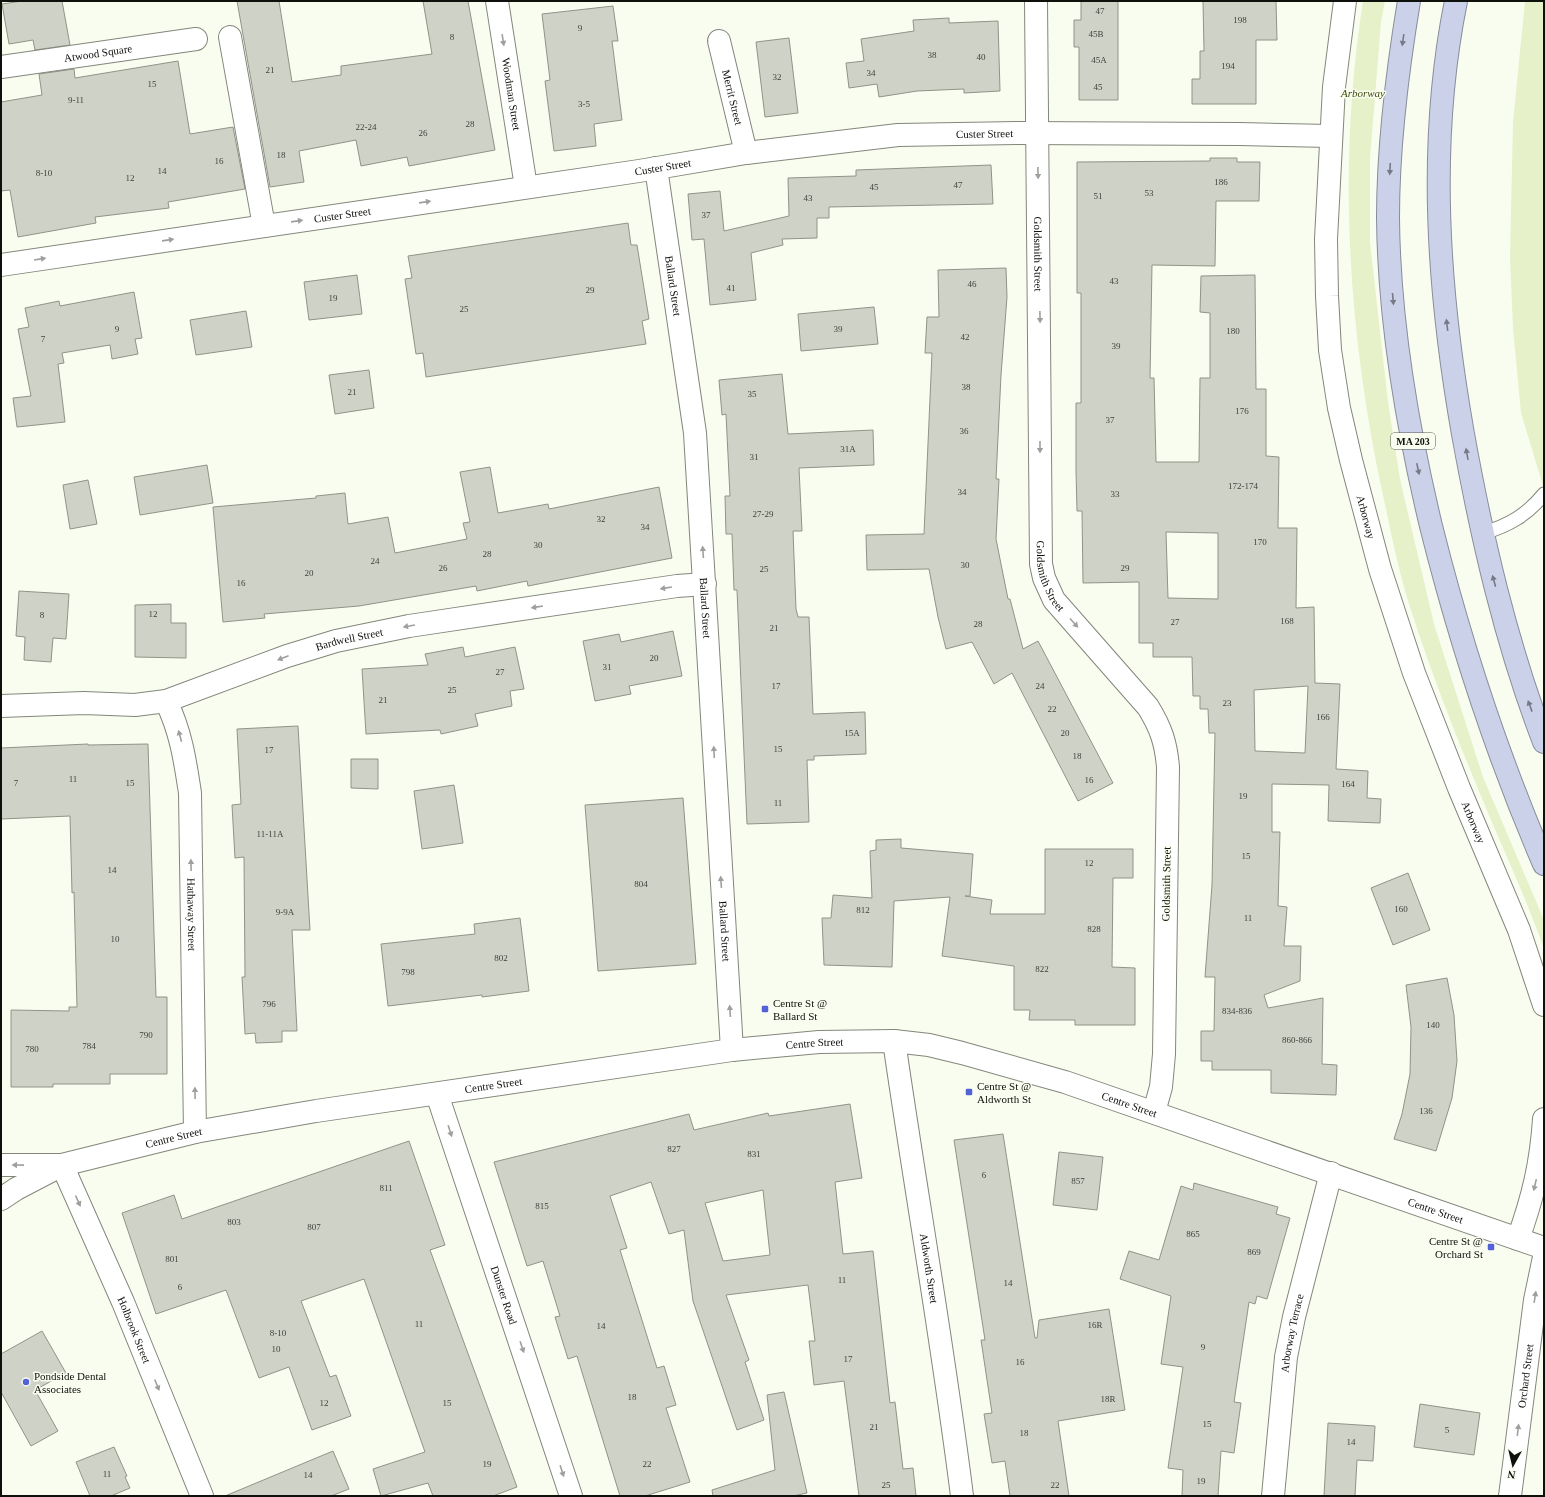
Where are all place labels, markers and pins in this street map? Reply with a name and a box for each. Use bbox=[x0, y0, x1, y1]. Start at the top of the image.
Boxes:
place label: Centre St @ Ballard St bbox=[773, 997, 827, 1022]
marker: Centre St @ Ballard St bbox=[760, 1004, 770, 1014]
place label: Centre St @ Aldworth St bbox=[977, 1080, 1031, 1105]
marker: Centre St @ Aldworth St bbox=[964, 1087, 974, 1097]
place label: Centre St @ Orchard St bbox=[1429, 1235, 1483, 1260]
marker: Centre St @ Orchard St bbox=[1486, 1242, 1496, 1252]
place label: Pondside Dental Associates bbox=[34, 1370, 106, 1395]
marker: Pondside Dental Associates bbox=[21, 1377, 31, 1387]

